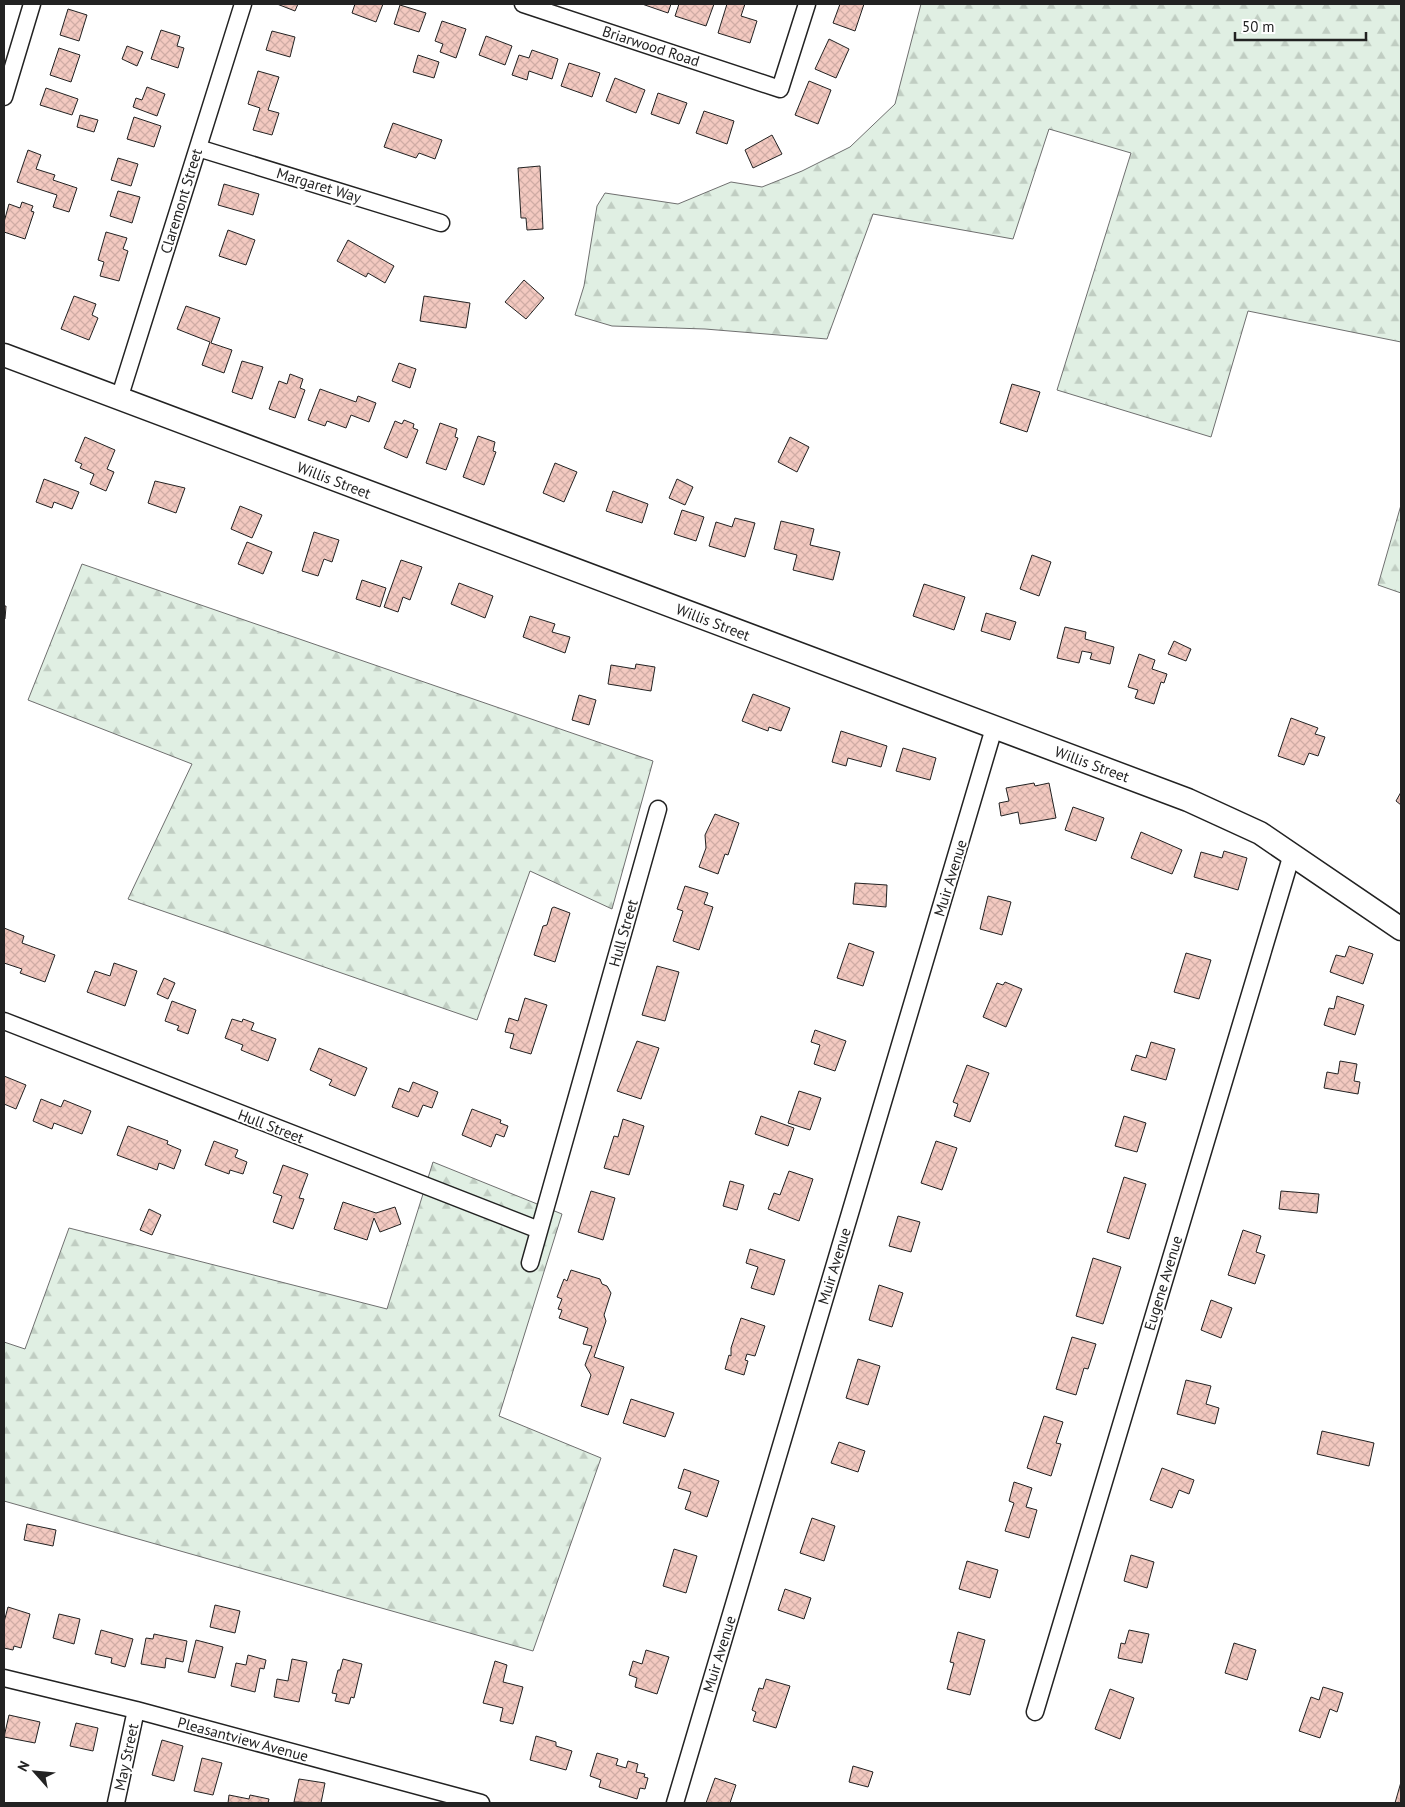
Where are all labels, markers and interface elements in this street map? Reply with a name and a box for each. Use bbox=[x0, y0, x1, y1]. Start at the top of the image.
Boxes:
scale bar bbox=[1235, 10, 1366, 42]
text: 50 m bbox=[1242, 17, 1275, 36]
street label: Briarwood Road bbox=[600, 21, 702, 71]
street label: Claremont Street bbox=[156, 146, 206, 256]
street label: Margaret Way bbox=[274, 163, 364, 207]
street label: Willis Street bbox=[294, 457, 374, 503]
street label: Willis Street bbox=[673, 599, 753, 645]
street label: Willis Street bbox=[1052, 742, 1132, 786]
street label: Muir Avenue bbox=[929, 837, 971, 919]
street label: Hull Street bbox=[604, 897, 642, 969]
street label: Hull Street bbox=[235, 1105, 307, 1147]
street label: Muir Avenue bbox=[813, 1225, 855, 1307]
street label: Eugene Avenue bbox=[1140, 1233, 1186, 1333]
street label: Muir Avenue bbox=[698, 1613, 740, 1695]
street label: Pleasantview Avenue bbox=[176, 1712, 310, 1766]
street label: May Street bbox=[110, 1722, 142, 1792]
north arrow bbox=[10, 1747, 60, 1797]
text: N bbox=[13, 1758, 34, 1774]

